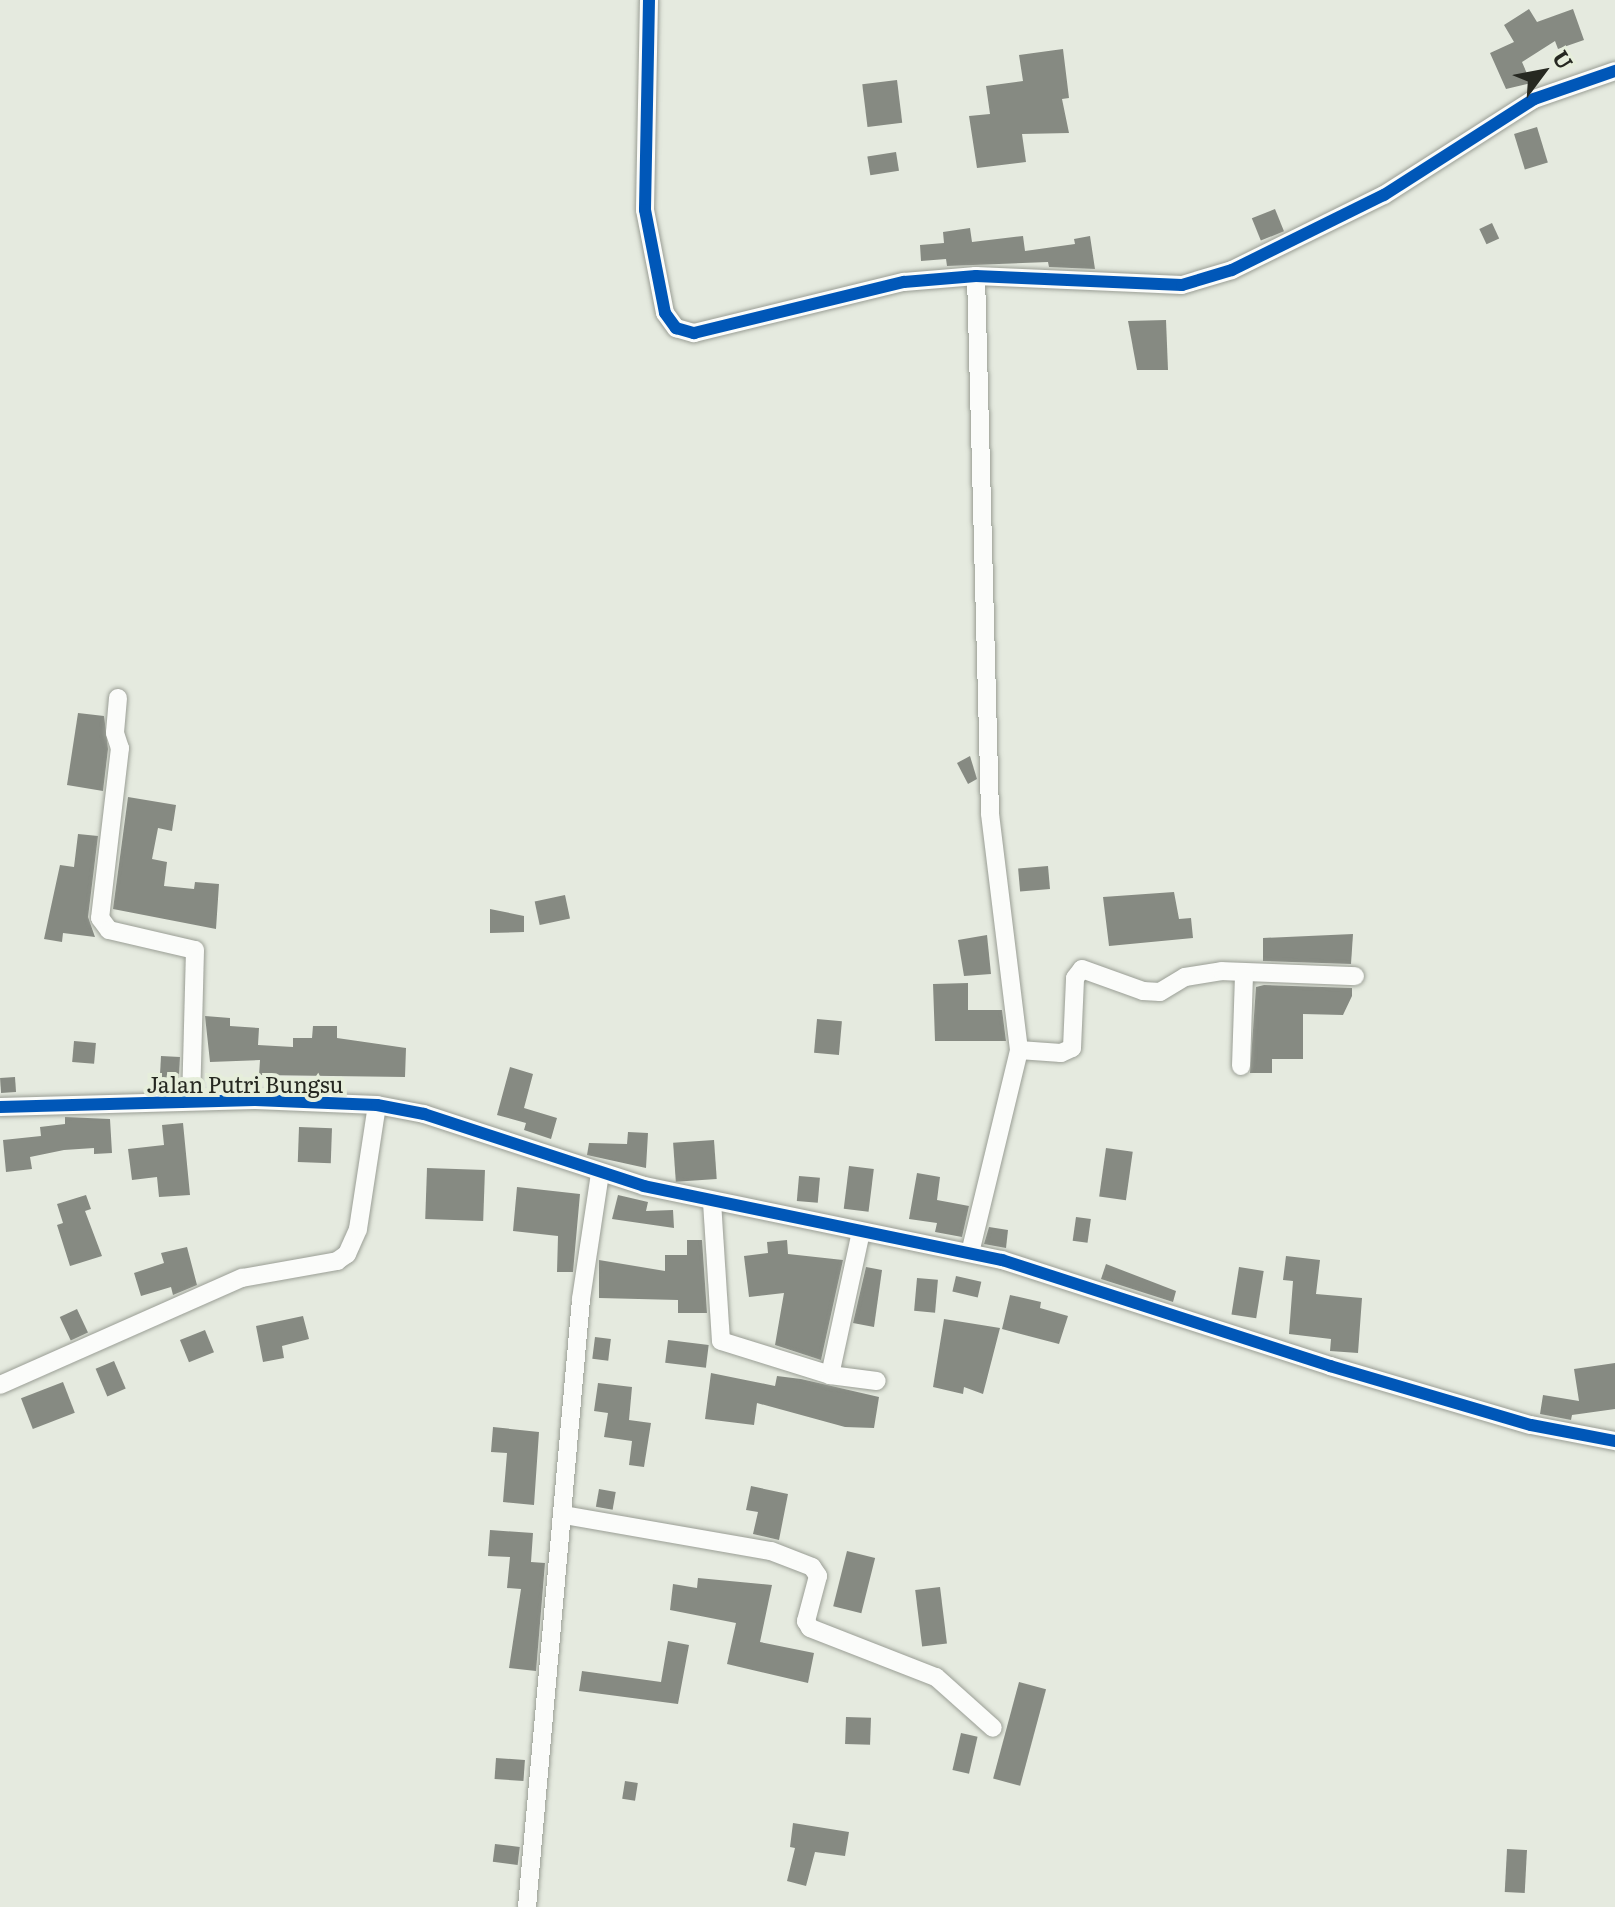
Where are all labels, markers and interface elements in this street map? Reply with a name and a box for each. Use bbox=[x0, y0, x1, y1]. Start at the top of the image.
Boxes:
north arrow bbox=[1503, 32, 1583, 112]
text: U bbox=[1545, 43, 1582, 75]
street label: Jalan Putri Bungsu bbox=[147, 1071, 343, 1097]

